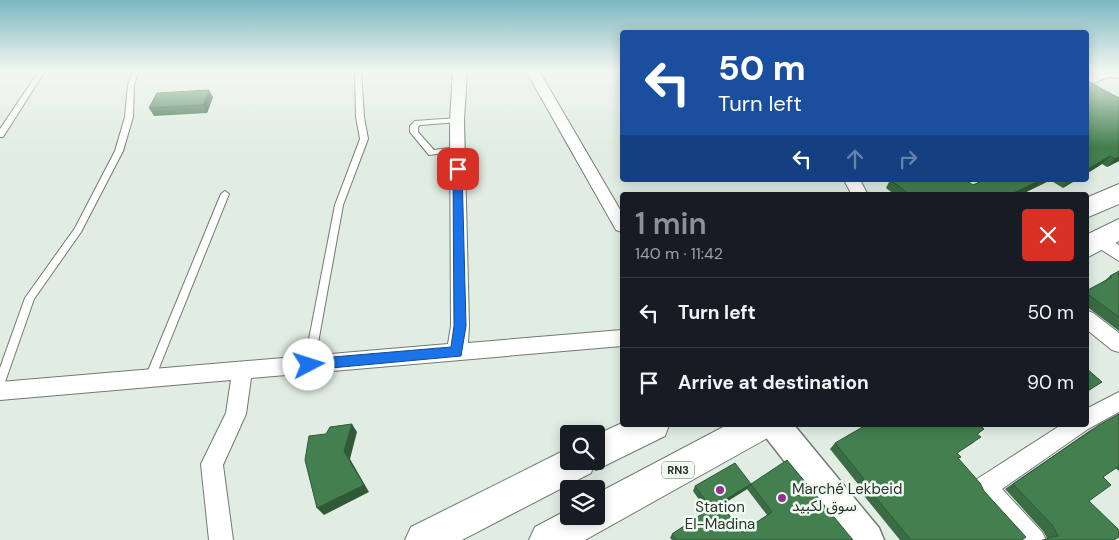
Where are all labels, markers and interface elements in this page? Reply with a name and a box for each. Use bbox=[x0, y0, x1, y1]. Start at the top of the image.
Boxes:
text: 50 m bbox=[718, 45, 806, 91]
icon: left bbox=[635, 50, 700, 115]
text: Turn left bbox=[718, 89, 802, 118]
icon: left bbox=[788, 145, 816, 173]
icon: ahead bbox=[841, 145, 869, 173]
icon: right bbox=[894, 145, 922, 173]
pin bbox=[437, 148, 479, 190]
icon: arrive bbox=[444, 155, 472, 183]
text: 1 min bbox=[635, 204, 707, 243]
button: close bbox=[1022, 209, 1074, 261]
text: 140 m · 11:42 bbox=[635, 243, 723, 264]
icon: left bbox=[635, 299, 663, 327]
text: Turn left bbox=[678, 300, 756, 325]
text: 50 m bbox=[1027, 300, 1074, 325]
position arrow bbox=[282, 338, 334, 390]
icon: arrive bbox=[635, 369, 663, 397]
text: Arrive at destination bbox=[678, 370, 869, 395]
text: 90 m bbox=[1027, 370, 1074, 395]
map controls bbox=[560, 425, 605, 525]
button: search bbox=[560, 425, 605, 470]
road number: RN3 bbox=[662, 462, 694, 478]
place label: Marché Lekbeid سوق لكبيد bbox=[792, 479, 902, 516]
button: layers bbox=[560, 480, 605, 525]
marker: Station El-Madina bbox=[714, 484, 726, 496]
marker: Marché Lekbeid سوق لكبيد bbox=[776, 492, 788, 504]
place label: Station El-Madina bbox=[685, 497, 755, 534]

